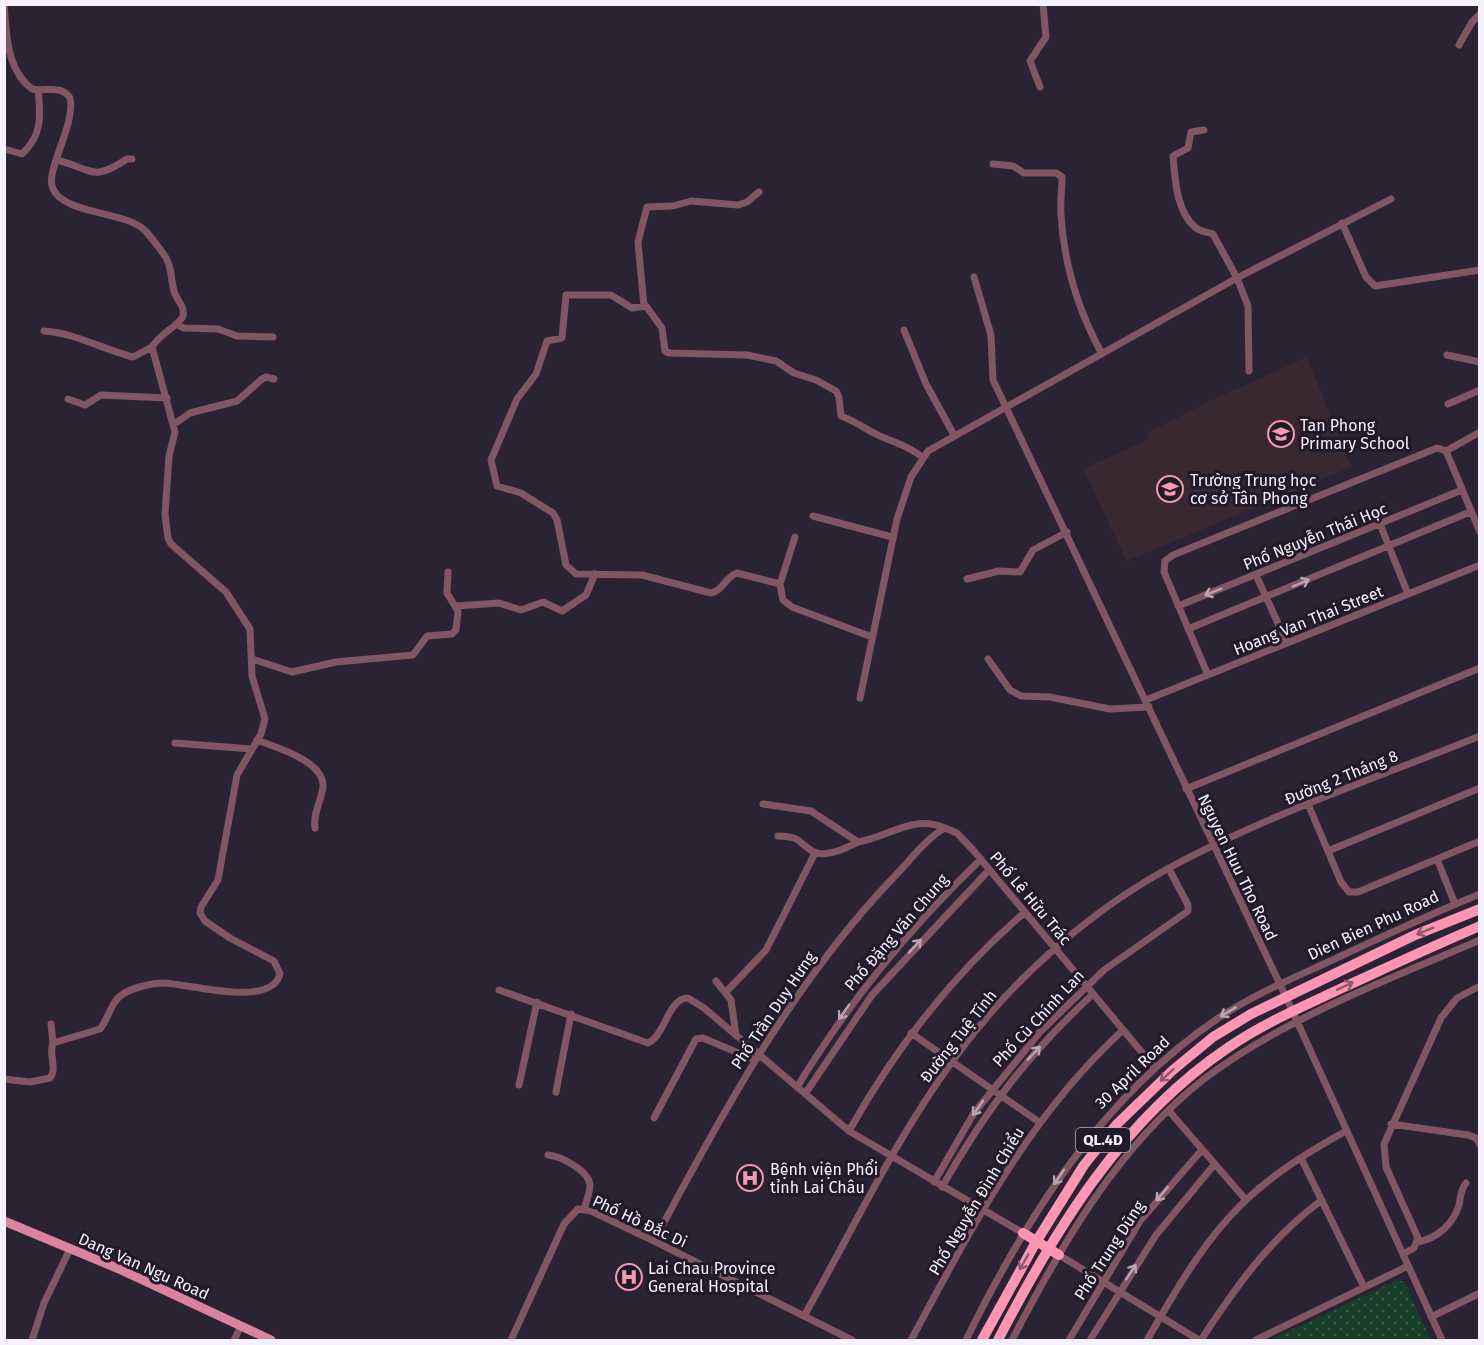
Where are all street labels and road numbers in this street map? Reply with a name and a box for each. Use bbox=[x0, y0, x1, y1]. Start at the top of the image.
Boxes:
street label: Phố Nguyễn Thái Học bbox=[1240, 498, 1390, 574]
street label: Hoang Van Thai Street bbox=[1231, 582, 1386, 659]
street label: Đường 2 Tháng 8 bbox=[1282, 746, 1401, 809]
street label: Nguyen Huu Tho Road bbox=[1194, 791, 1281, 943]
street label: Phố Lê Hữu Trác bbox=[986, 847, 1076, 949]
street label: Phố Đặng Văn Chung bbox=[840, 869, 953, 995]
street label: Dien Bien Phu Road bbox=[1305, 887, 1442, 964]
street label: Phố Trần Duy Hưng bbox=[726, 947, 820, 1073]
street label: Phố Cù Chính Lan bbox=[988, 965, 1088, 1071]
street label: Đường Tuệ Tĩnh bbox=[916, 986, 1001, 1087]
street label: 30 April Road bbox=[1091, 1032, 1174, 1113]
street label: Phố Nguyễn Đình Chiểu bbox=[924, 1123, 1028, 1279]
road number: QL.4D bbox=[1076, 1128, 1130, 1152]
street label: Phố Hồ Đắc Di bbox=[589, 1189, 691, 1252]
street label: Phố Trung Dũng bbox=[1069, 1196, 1149, 1303]
street label: Dang Van Ngu Road bbox=[76, 1229, 212, 1304]

